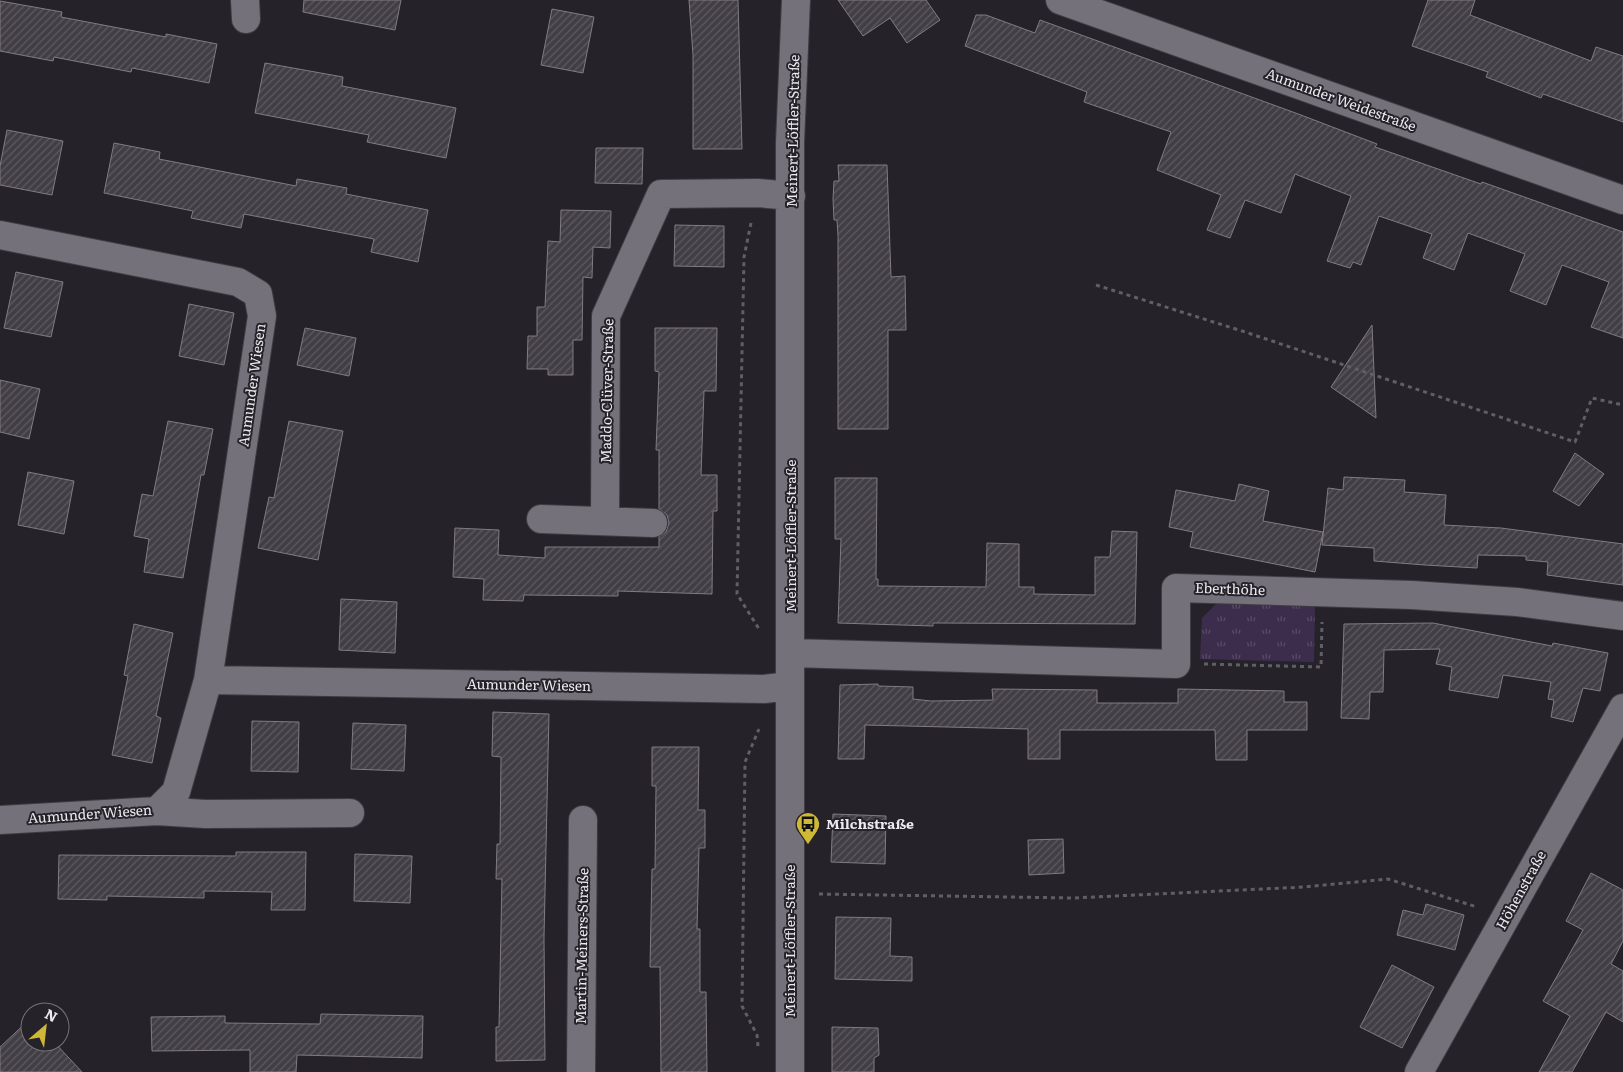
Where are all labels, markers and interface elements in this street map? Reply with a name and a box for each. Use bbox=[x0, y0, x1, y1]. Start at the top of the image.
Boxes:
street label: Meinert-Löffler-Straße bbox=[781, 54, 803, 208]
street label: Aumunder Weidestraße bbox=[1263, 63, 1419, 136]
street label: Maddo-Clüver-Straße bbox=[595, 319, 617, 463]
street label: Aumunder Wiesen bbox=[232, 322, 270, 448]
street label: Meinert-Löffler-Straße bbox=[780, 460, 800, 612]
street label: Eberthöhe bbox=[1195, 577, 1266, 599]
street label: Aumunder Wiesen bbox=[467, 673, 591, 695]
street label: Aumunder Wiesen bbox=[27, 799, 153, 827]
bus stop icon: Milchstraße bbox=[795, 811, 821, 845]
place label: Milchstraße bbox=[826, 813, 914, 833]
street label: Höhenstraße bbox=[1490, 846, 1550, 933]
street label: Meinert-Löffler-Straße bbox=[779, 865, 799, 1017]
street label: Martin-Meiners-Straße bbox=[570, 868, 592, 1024]
north arrow bbox=[20, 1002, 70, 1052]
text: N bbox=[42, 1003, 62, 1026]

